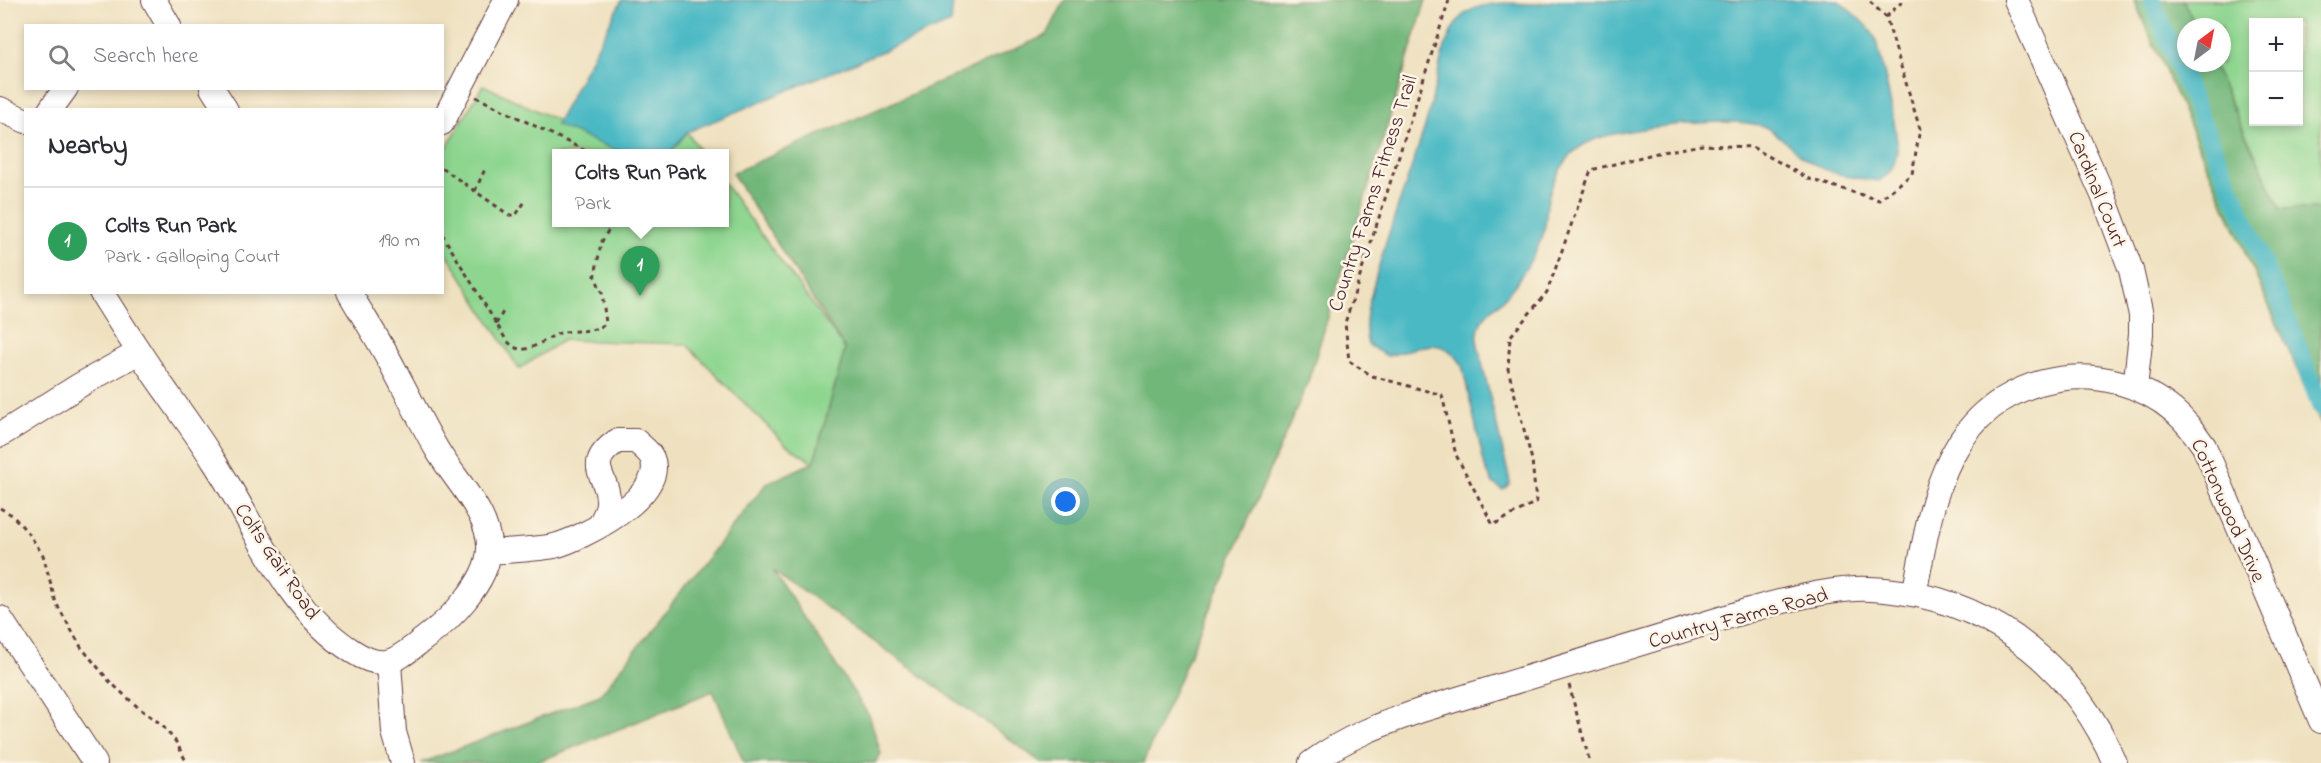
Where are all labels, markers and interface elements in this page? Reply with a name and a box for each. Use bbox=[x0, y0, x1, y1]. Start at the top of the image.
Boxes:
north arrow bbox=[2177, 18, 2231, 72]
map controls bbox=[2249, 18, 2303, 126]
button: + bbox=[2249, 18, 2303, 72]
search box bbox=[24, 24, 444, 90]
icon: search bbox=[45, 41, 78, 74]
text: Search here bbox=[93, 41, 198, 73]
street label: Country Farms Fitness Trail bbox=[1321, 72, 1428, 316]
button: − bbox=[2249, 72, 2303, 126]
street label: Cardinal Court bbox=[2059, 127, 2133, 253]
text: Nearby bbox=[48, 128, 127, 166]
popup bbox=[552, 149, 729, 227]
text: Colts Run Park bbox=[575, 158, 706, 190]
text: Park bbox=[575, 190, 611, 219]
text: Colts Run Park bbox=[105, 211, 236, 243]
text: 1 bbox=[64, 227, 71, 256]
text: 190 m bbox=[378, 227, 420, 256]
text: Park · Galloping Court bbox=[105, 243, 280, 272]
pin: 1 bbox=[620, 246, 660, 296]
street label: Cottonwood Drive bbox=[2182, 434, 2272, 588]
your location bbox=[1051, 487, 1080, 516]
street label: Colts Gait Road bbox=[226, 498, 327, 626]
street label: Country Farms Road bbox=[1645, 581, 1832, 659]

